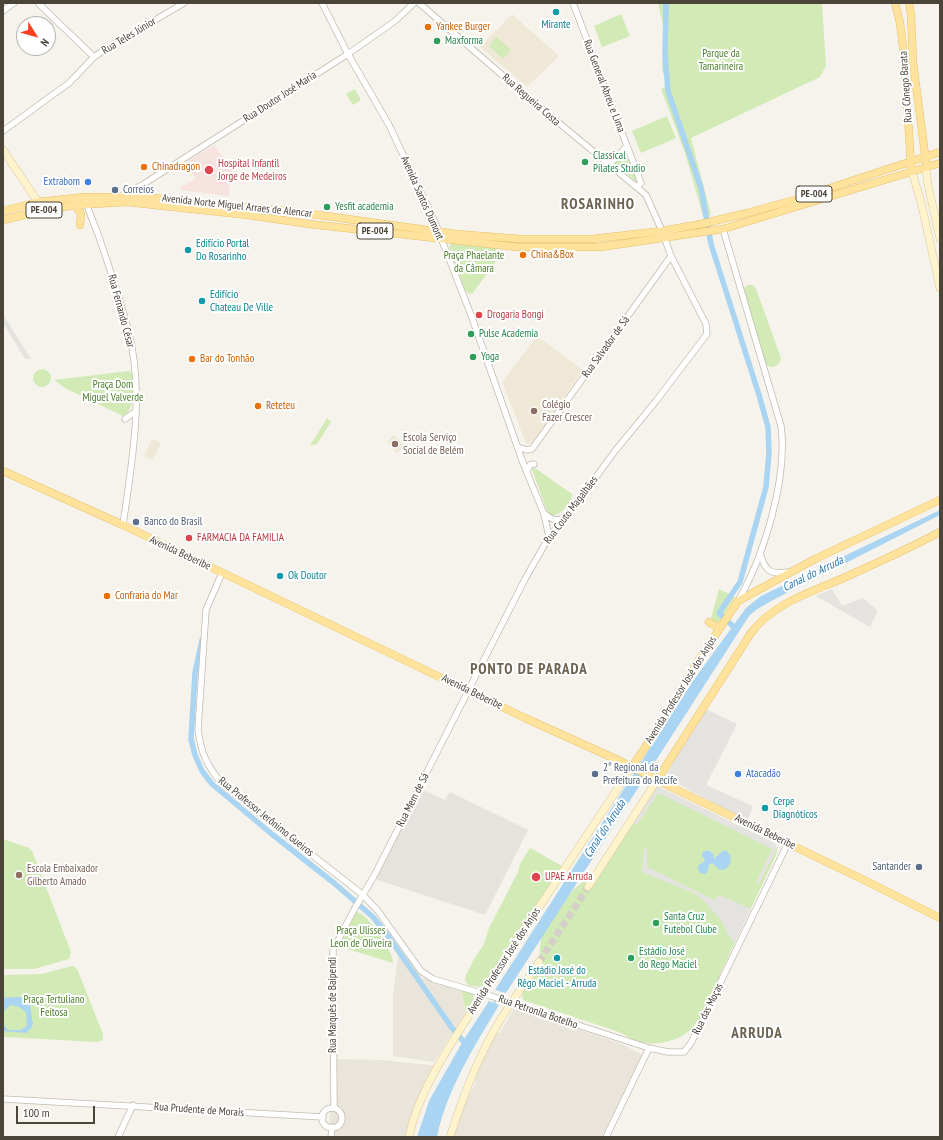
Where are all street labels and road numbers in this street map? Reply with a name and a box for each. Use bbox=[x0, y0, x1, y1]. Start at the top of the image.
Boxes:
street label: Rua Teles Júnior bbox=[100, 15, 158, 57]
street label: Rua General Abreu e Lima bbox=[580, 38, 628, 134]
street label: Rua Cônego Barata bbox=[897, 51, 915, 123]
street label: Rua Doutor José Maria bbox=[241, 69, 319, 125]
street label: Rua Regueira Costa bbox=[499, 71, 563, 129]
street label: Avenida Santos Dumont bbox=[398, 154, 446, 242]
road number: PE-004 bbox=[796, 186, 832, 202]
street label: Avenida Norte Miguel Arraes de Alencar bbox=[161, 192, 313, 220]
road number: PE-004 bbox=[26, 202, 62, 218]
road number: PE-004 bbox=[357, 223, 393, 239]
street label: Rua Fernando César bbox=[105, 273, 137, 349]
street label: Rua Salvador de Sá bbox=[579, 314, 633, 380]
street label: Rua Couto Magalhães bbox=[541, 473, 601, 547]
street label: Avenida Beberibe bbox=[147, 533, 213, 573]
street label: Avenida Professor José dos Anjos bbox=[643, 634, 719, 746]
street label: Avenida Beberibe bbox=[439, 672, 505, 712]
street label: Rua Mem de Sá bbox=[394, 771, 432, 829]
street label: Rua Professor Jerônimo Gueiros bbox=[216, 774, 316, 860]
street label: Avenida Beberibe bbox=[732, 812, 798, 852]
street label: Avenida Professor José dos Anjos bbox=[465, 905, 543, 1017]
street label: Rua Marquês de Baipendi bbox=[326, 957, 340, 1053]
street label: Rua das Moças bbox=[690, 981, 726, 1037]
street label: Rua Petronila Botelho bbox=[497, 992, 579, 1032]
street label: Rua Prudente de Morais bbox=[154, 1100, 244, 1120]

